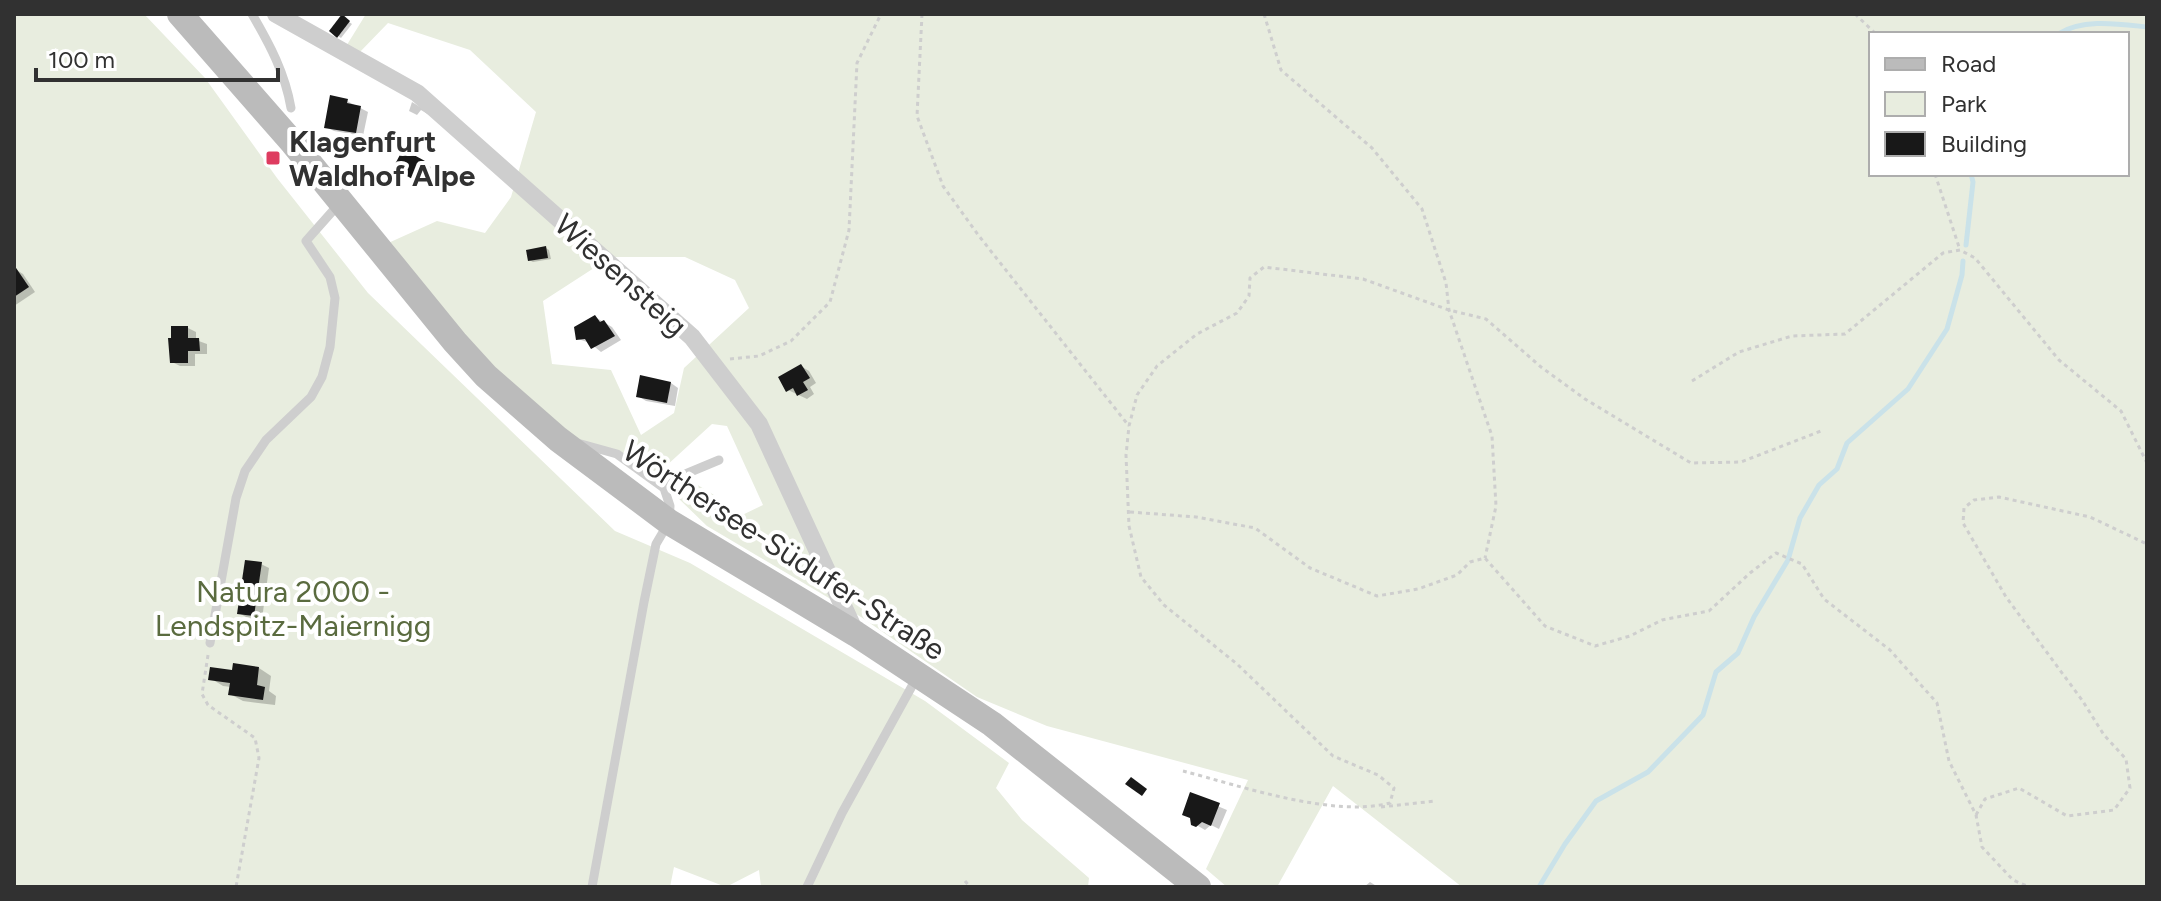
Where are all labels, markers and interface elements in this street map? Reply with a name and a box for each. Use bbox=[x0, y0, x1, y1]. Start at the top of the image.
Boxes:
scale bar bbox=[36, 32, 278, 82]
legend bbox=[1869, 32, 2129, 176]
text: 100 m bbox=[48, 45, 115, 74]
text: Road bbox=[1941, 49, 1996, 78]
text: Park bbox=[1941, 89, 1987, 118]
place label: Klagenfurt Waldhof Alpe bbox=[289, 123, 476, 194]
text: Building bbox=[1941, 129, 2027, 158]
marker: Klagenfurt Waldhof Alpe bbox=[264, 149, 282, 167]
street label: Wiesensteig bbox=[547, 206, 695, 344]
street label: Wörthersee-Südufer-Straße bbox=[616, 432, 952, 668]
park label: Natura 2000 - Lendspitz-Maiernigg bbox=[155, 573, 431, 644]

